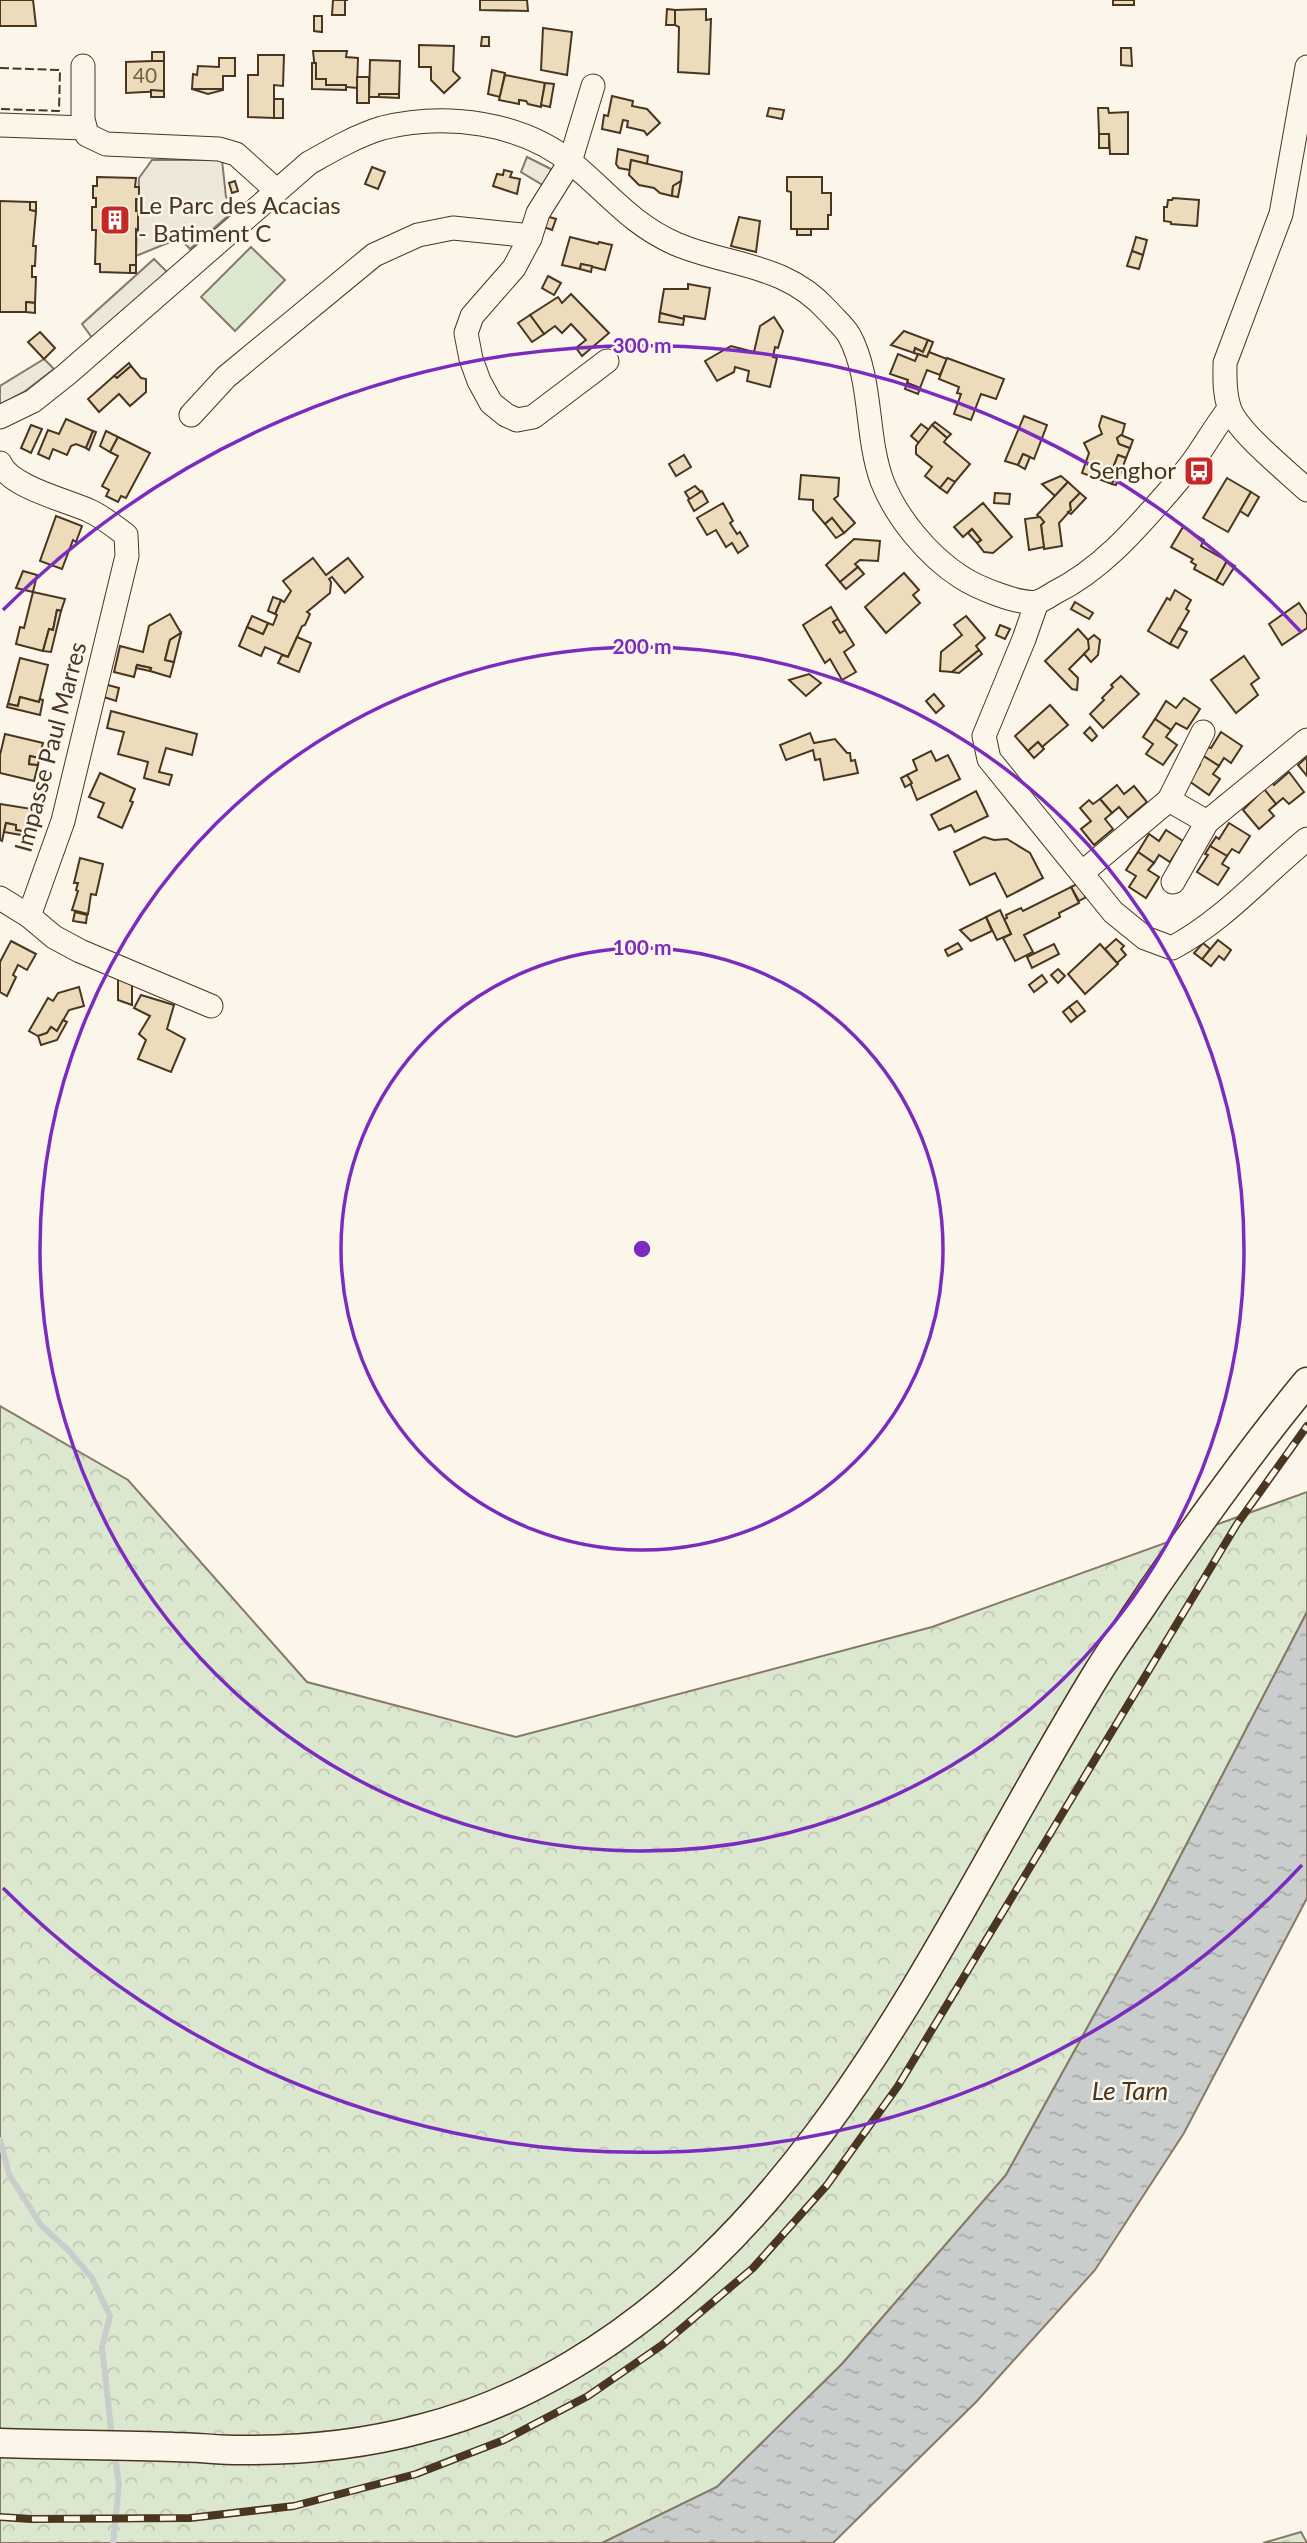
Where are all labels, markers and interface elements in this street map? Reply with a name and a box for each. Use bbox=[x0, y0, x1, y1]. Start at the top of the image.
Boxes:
house number: 40 bbox=[133, 62, 157, 87]
place label: Le Parc des Acacias - Batiment C bbox=[138, 190, 341, 247]
building icon: Le Parc des Acacias - Batiment C bbox=[98, 203, 132, 237]
text: 300 m bbox=[612, 332, 672, 357]
bus stop icon: Senghor bbox=[1182, 454, 1216, 488]
place label: Senghor bbox=[1089, 455, 1176, 484]
text: 200 m bbox=[612, 633, 672, 658]
street label: Impasse Paul Marres bbox=[8, 638, 92, 855]
text: 100 m bbox=[612, 934, 672, 959]
centre of rings bbox=[630, 1237, 654, 1261]
water label: Le Tarn bbox=[1092, 2074, 1168, 2106]

